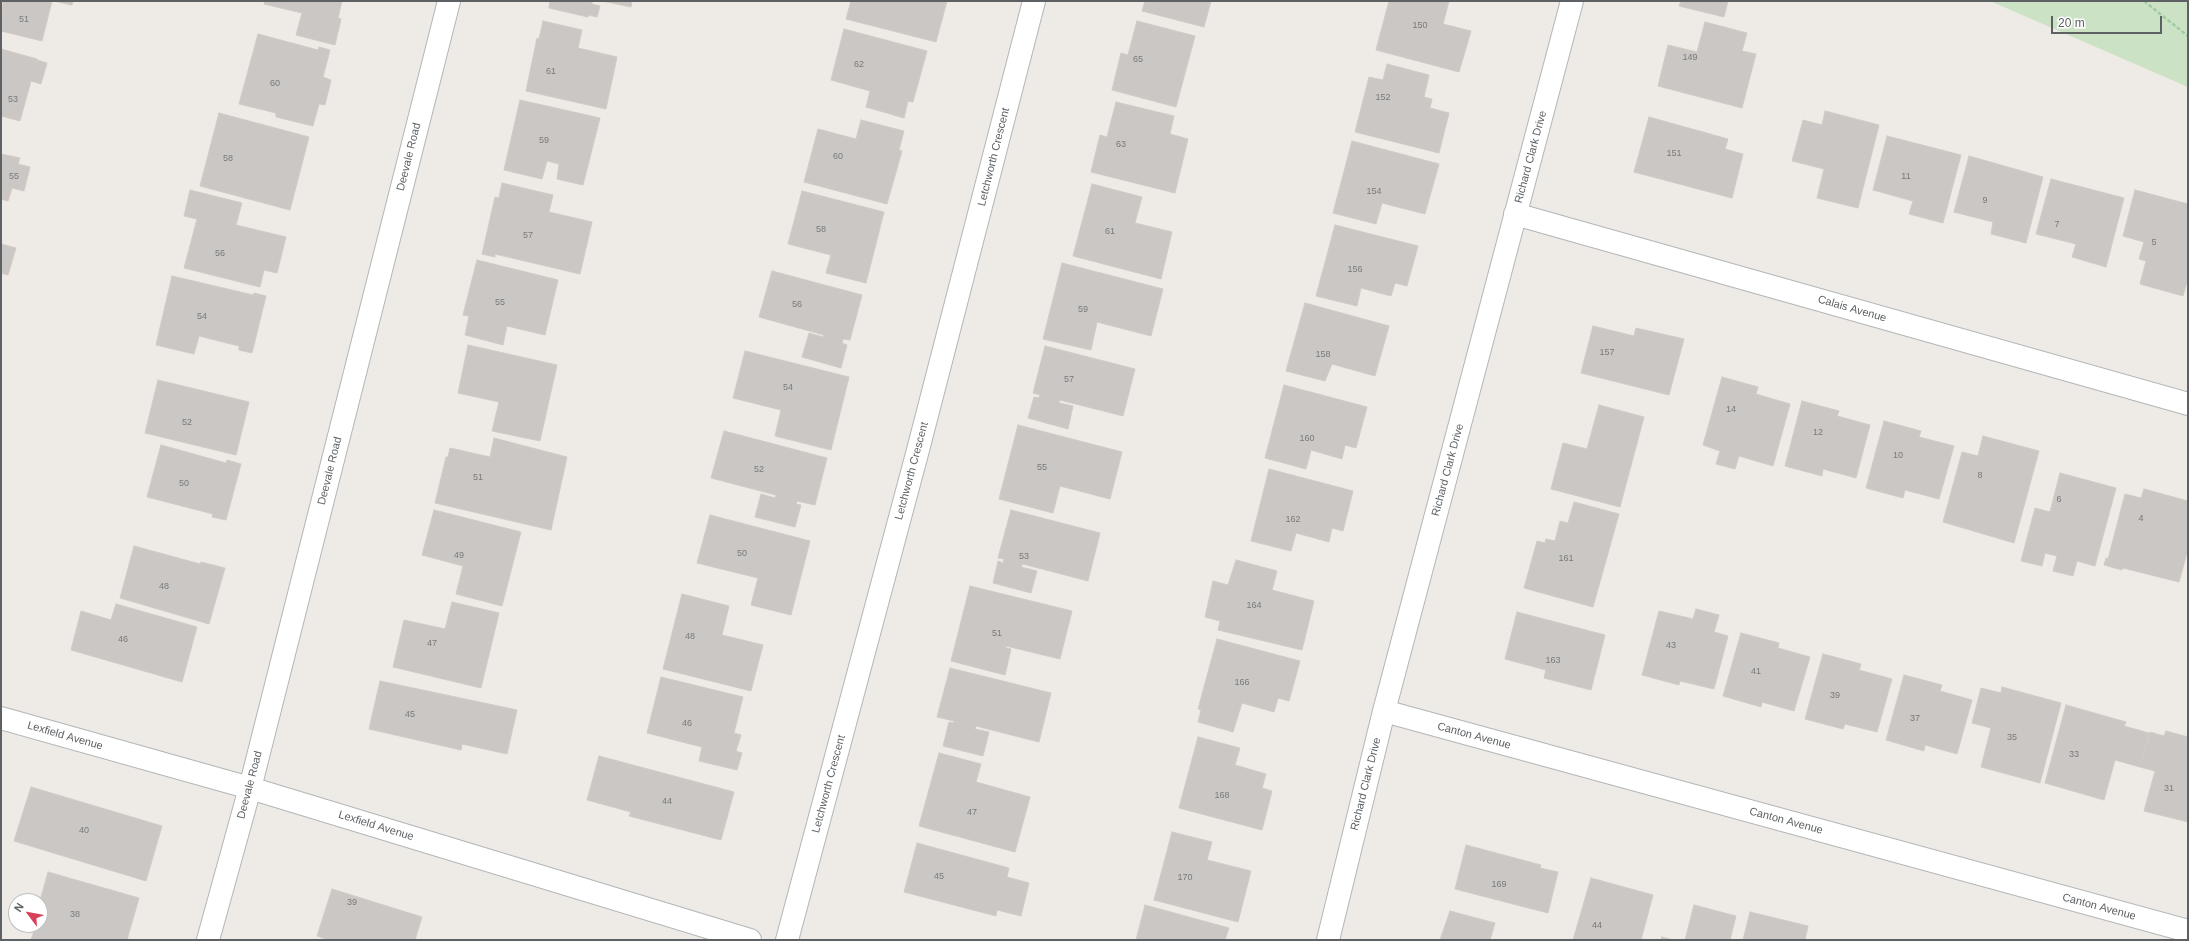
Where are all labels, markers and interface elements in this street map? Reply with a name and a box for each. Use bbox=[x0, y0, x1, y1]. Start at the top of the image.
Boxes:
scale bar bbox=[2053, 8, 2164, 34]
house number: 51 bbox=[19, 15, 29, 25]
text: 20 m bbox=[2058, 16, 2085, 30]
house number: 150 bbox=[1412, 21, 1428, 31]
house number: 149 bbox=[1682, 53, 1698, 63]
house number: 65 bbox=[1133, 55, 1143, 65]
house number: 62 bbox=[854, 60, 864, 70]
house number: 61 bbox=[546, 67, 556, 77]
house number: 60 bbox=[270, 79, 280, 89]
house number: 152 bbox=[1375, 93, 1391, 103]
house number: 53 bbox=[8, 95, 18, 105]
street label: Letchworth Crescent bbox=[975, 106, 1013, 208]
street label: Richard Clark Drive bbox=[1512, 109, 1550, 205]
street label: Deevale Road bbox=[394, 122, 424, 192]
house number: 59 bbox=[539, 136, 549, 146]
house number: 63 bbox=[1116, 140, 1126, 150]
house number: 151 bbox=[1666, 149, 1682, 159]
house number: 60 bbox=[833, 152, 843, 162]
house number: 58 bbox=[223, 154, 233, 164]
house number: 55 bbox=[9, 172, 19, 182]
house number: 11 bbox=[1901, 172, 1911, 182]
house number: 154 bbox=[1366, 187, 1382, 197]
house number: 9 bbox=[1982, 196, 1988, 206]
house number: 7 bbox=[2054, 220, 2060, 230]
house number: 58 bbox=[816, 225, 826, 235]
house number: 61 bbox=[1105, 227, 1115, 237]
house number: 57 bbox=[523, 231, 533, 241]
house number: 5 bbox=[2151, 238, 2157, 248]
house number: 56 bbox=[215, 249, 225, 259]
house number: 156 bbox=[1347, 265, 1363, 275]
street label: Calais Avenue bbox=[1816, 293, 1888, 325]
house number: 55 bbox=[495, 298, 505, 308]
house number: 56 bbox=[792, 300, 802, 310]
house number: 59 bbox=[1078, 305, 1088, 315]
house number: 54 bbox=[197, 312, 207, 322]
house number: 157 bbox=[1599, 348, 1615, 358]
house number: 158 bbox=[1315, 350, 1331, 360]
house number: 57 bbox=[1064, 375, 1074, 385]
house number: 54 bbox=[783, 383, 793, 393]
house number: 14 bbox=[1726, 405, 1736, 415]
house number: 52 bbox=[182, 418, 192, 428]
street label: Letchworth Crescent bbox=[893, 421, 931, 521]
street label: Richard Clark Drive bbox=[1429, 422, 1467, 518]
house number: 12 bbox=[1813, 428, 1823, 438]
house number: 160 bbox=[1299, 434, 1315, 444]
street label: Deevale Road bbox=[315, 436, 345, 506]
house number: 10 bbox=[1893, 451, 1903, 461]
house number: 55 bbox=[1037, 463, 1047, 473]
house number: 52 bbox=[754, 465, 764, 475]
house number: 8 bbox=[1977, 471, 1983, 481]
house number: 51 bbox=[473, 473, 483, 483]
house number: 50 bbox=[179, 479, 189, 489]
house number: 6 bbox=[2056, 495, 2062, 505]
house number: 4 bbox=[2138, 514, 2144, 524]
house number: 162 bbox=[1285, 515, 1301, 525]
house number: 50 bbox=[737, 549, 747, 559]
house number: 49 bbox=[454, 551, 464, 561]
house number: 53 bbox=[1019, 552, 1029, 562]
house number: 161 bbox=[1558, 554, 1574, 564]
house number: 48 bbox=[159, 582, 169, 592]
house number: 164 bbox=[1246, 601, 1262, 611]
house number: 51 bbox=[992, 629, 1002, 639]
house number: 48 bbox=[685, 632, 695, 642]
house number: 46 bbox=[118, 635, 128, 645]
house number: 47 bbox=[427, 639, 437, 649]
house number: 43 bbox=[1666, 641, 1676, 651]
house number: 163 bbox=[1545, 656, 1561, 666]
house number: 41 bbox=[1751, 667, 1761, 677]
house number: 166 bbox=[1234, 678, 1250, 688]
house number: 39 bbox=[1830, 691, 1840, 701]
house number: 45 bbox=[405, 710, 415, 720]
house number: 37 bbox=[1910, 714, 1920, 724]
street label: Lexfield Avenue bbox=[26, 719, 104, 753]
house number: 46 bbox=[682, 719, 692, 729]
street label: Canton Avenue bbox=[1436, 720, 1512, 752]
house number: 35 bbox=[2007, 733, 2017, 743]
street label: Letchworth Crescent bbox=[810, 734, 848, 834]
street label: Richard Clark Drive bbox=[1348, 736, 1384, 832]
street label: Deevale Road bbox=[235, 750, 265, 820]
house number: 33 bbox=[2069, 750, 2079, 760]
house number: 31 bbox=[2164, 784, 2174, 794]
house number: 168 bbox=[1214, 791, 1230, 801]
house number: 44 bbox=[662, 797, 672, 807]
street label: Canton Avenue bbox=[1748, 805, 1824, 837]
street label: Lexfield Avenue bbox=[337, 808, 415, 844]
house number: 47 bbox=[967, 808, 977, 818]
house number: 40 bbox=[79, 826, 89, 836]
house number: 45 bbox=[934, 872, 944, 882]
house number: 170 bbox=[1177, 873, 1193, 883]
house number: 169 bbox=[1491, 880, 1507, 890]
street label: Canton Avenue bbox=[2061, 891, 2137, 923]
north arrow bbox=[8, 893, 48, 933]
house number: 39 bbox=[347, 898, 357, 908]
text: N bbox=[11, 901, 26, 914]
house number: 38 bbox=[70, 910, 80, 920]
house number: 44 bbox=[1592, 921, 1602, 931]

